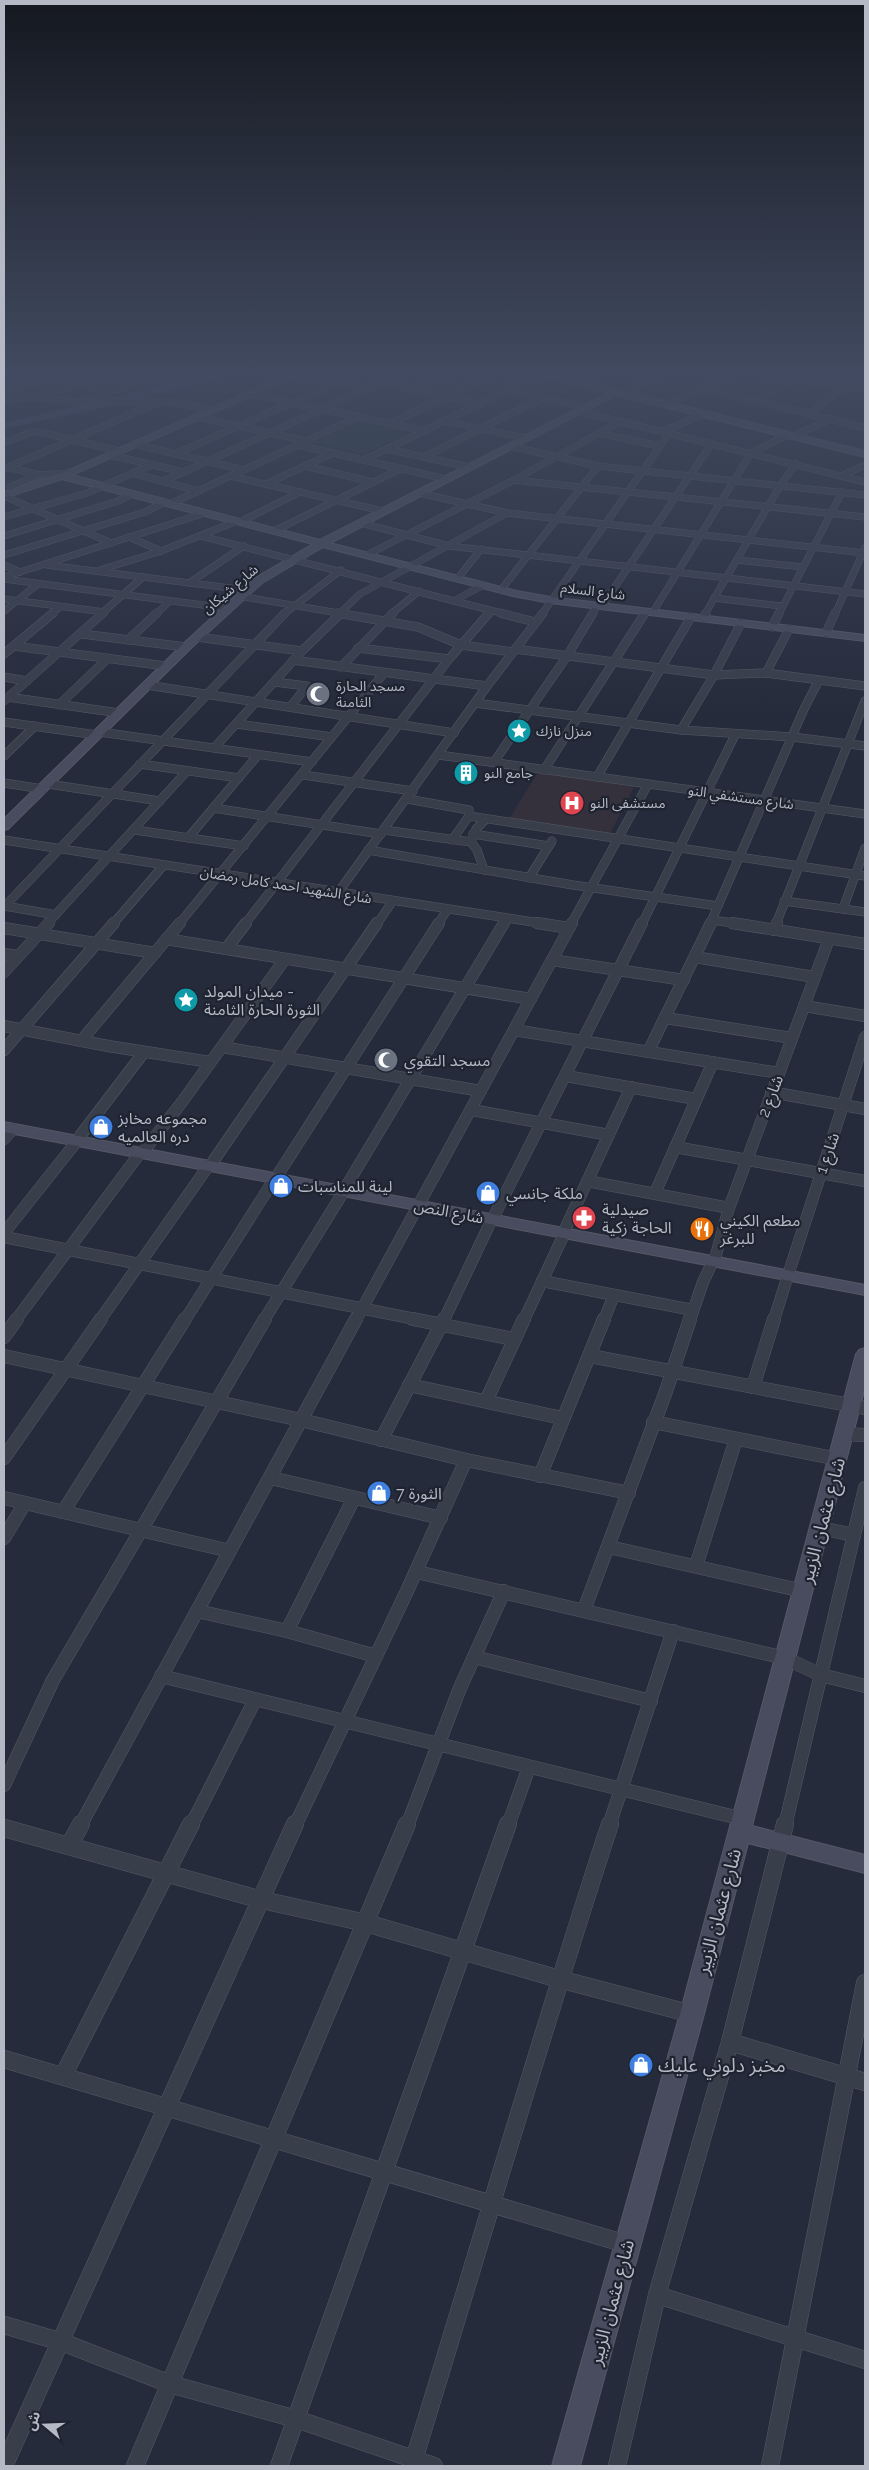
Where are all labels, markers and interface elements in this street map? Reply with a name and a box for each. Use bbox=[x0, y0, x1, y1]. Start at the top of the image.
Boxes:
street label: شارع شيكان bbox=[199, 561, 263, 619]
street label: شارع السلام bbox=[559, 579, 626, 606]
place label: مسجد الحارة الثامنة bbox=[336, 678, 405, 710]
mosque icon: مسجد الحارة الثامنة bbox=[305, 681, 331, 707]
place icon: منزل نازك bbox=[506, 718, 532, 744]
place label: منزل نازك bbox=[536, 723, 592, 740]
building icon: جامع النو bbox=[453, 760, 479, 786]
place label: جامع النو bbox=[484, 765, 533, 784]
street label: شارع مستشفي النو bbox=[687, 782, 795, 816]
hospital icon: مستشفى النو bbox=[559, 790, 585, 816]
place label: مستشفى النو bbox=[590, 795, 666, 812]
street label: شارع الشهيد احمد كامل رمضان bbox=[199, 864, 373, 909]
place label: ميدان المولد - الثورة الحارة الثامنة bbox=[204, 982, 320, 1019]
place icon: ميدان المولد - الثورة الحارة الثامنة bbox=[173, 987, 199, 1013]
mosque icon: مسجد التقوي bbox=[373, 1047, 399, 1073]
place label: مسجد التقوي bbox=[404, 1051, 490, 1073]
street label: شارع 2 bbox=[754, 1072, 790, 1121]
place label: مجموعه مخابز دره العالميه bbox=[117, 1109, 207, 1146]
shop icon: مجموعه مخابز دره العالميه bbox=[88, 1114, 114, 1140]
street label: شارع 1 bbox=[812, 1130, 846, 1177]
shop icon: لينة للمناسبات bbox=[268, 1173, 294, 1199]
place label: لينة للمناسبات bbox=[298, 1177, 392, 1196]
shop icon: ملكة جانسي bbox=[475, 1180, 501, 1206]
place label: ملكة جانسي bbox=[506, 1184, 583, 1206]
street label: شارع النص bbox=[412, 1195, 485, 1230]
place label: صيدلية الحاجة زكية bbox=[602, 1200, 672, 1237]
pharmacy icon: صيدلية الحاجة زكية bbox=[571, 1205, 597, 1231]
place label: مطعم الكيني للبرغر bbox=[719, 1211, 801, 1248]
restaurant icon: مطعم الكيني للبرغر bbox=[689, 1216, 715, 1242]
street label: شارع عثمان الزبير bbox=[794, 1455, 852, 1587]
shop icon: الثورة 7 bbox=[366, 1480, 392, 1506]
place label: الثورة 7 bbox=[396, 1484, 442, 1503]
street label: شارع عثمان الزبير bbox=[690, 1846, 748, 1978]
shop icon: مخبز دلوني عليك bbox=[628, 2052, 654, 2078]
place label: مخبز دلوني عليك bbox=[658, 2054, 786, 2080]
street label: شارع عثمان الزبير bbox=[583, 2237, 641, 2369]
north arrow bbox=[20, 2400, 70, 2450]
text: ش bbox=[22, 2409, 43, 2432]

